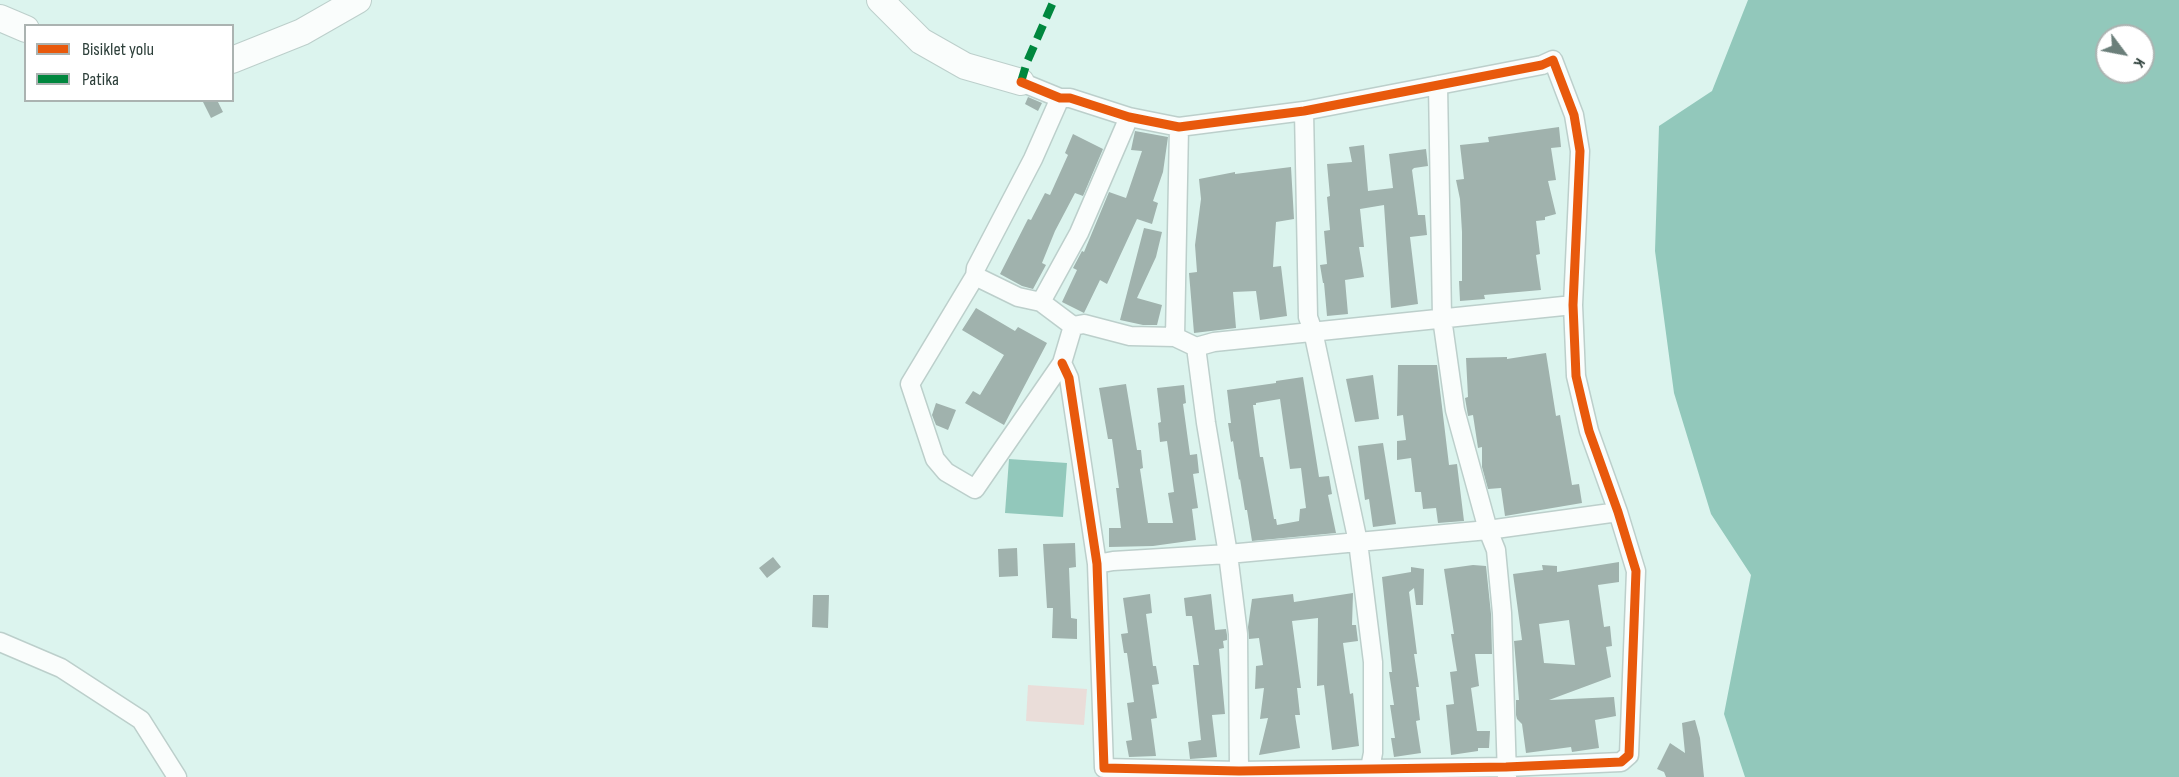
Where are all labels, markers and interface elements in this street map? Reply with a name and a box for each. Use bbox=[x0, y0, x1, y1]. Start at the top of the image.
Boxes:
legend bbox=[24, 24, 234, 102]
north arrow bbox=[2095, 24, 2155, 84]
text: Bisiklet yolu bbox=[82, 39, 154, 60]
text: K bbox=[2129, 54, 2149, 71]
text: Patika bbox=[82, 69, 119, 90]

